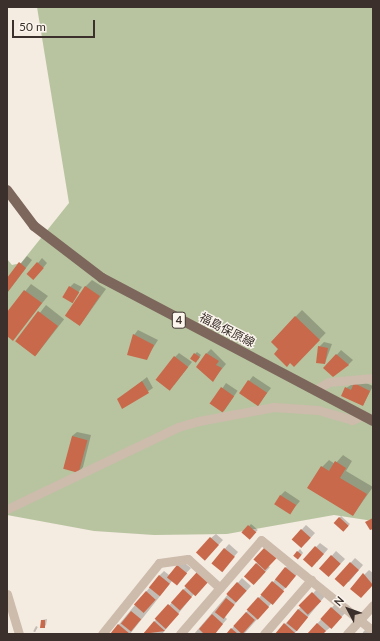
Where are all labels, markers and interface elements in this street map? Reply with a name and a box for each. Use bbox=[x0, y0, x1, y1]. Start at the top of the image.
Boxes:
scale bar bbox=[14, 12, 97, 38]
text: 50 m bbox=[19, 19, 46, 34]
street label: 福島保原線 bbox=[197, 310, 257, 350]
road number: 4 bbox=[171, 311, 187, 329]
north arrow bbox=[328, 589, 368, 629]
text: N bbox=[331, 593, 346, 608]

